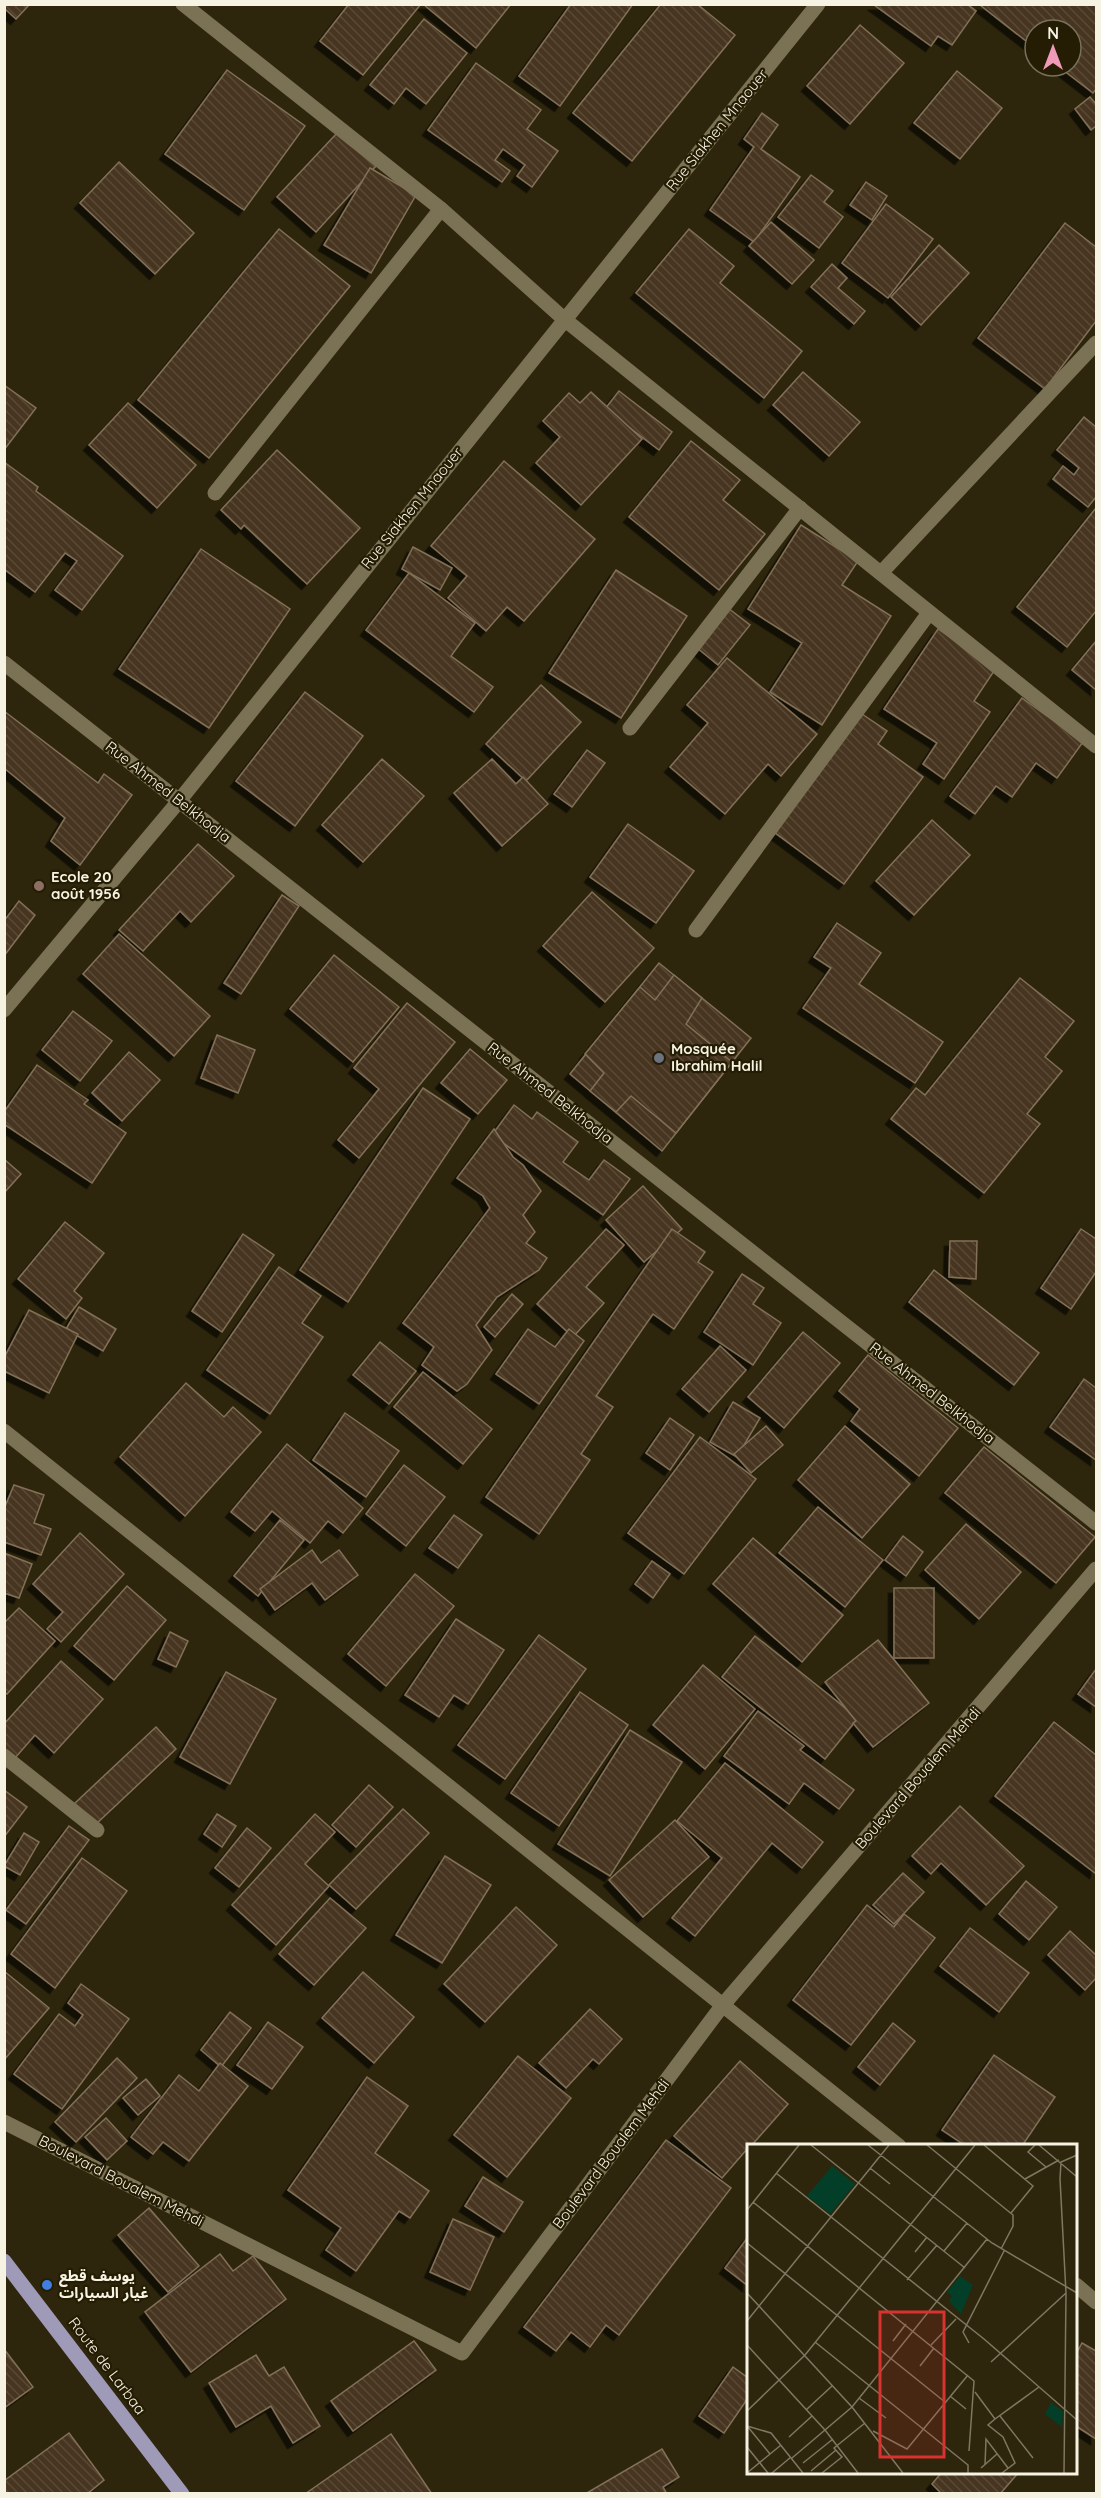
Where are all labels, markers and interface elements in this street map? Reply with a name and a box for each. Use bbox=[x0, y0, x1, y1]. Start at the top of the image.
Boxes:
north arrow bbox=[1023, 18, 1083, 78]
text: N bbox=[1047, 23, 1059, 43]
street label: Rue Siakhen Mnaouer bbox=[662, 65, 772, 195]
street label: Rue Siakhen Mnaouer bbox=[357, 443, 467, 573]
street label: Rue Ahmed Belkhodja bbox=[102, 737, 235, 847]
place label: Ecole 20 août 1956 bbox=[51, 867, 120, 903]
marker: Ecole 20 août 1956 bbox=[32, 879, 46, 893]
street label: Rue Ahmed Belkhodja bbox=[484, 1038, 617, 1148]
place label: Mosquée Ibrahim Halil bbox=[671, 1039, 763, 1075]
marker: Mosquée Ibrahim Halil bbox=[652, 1051, 666, 1065]
street label: Rue Ahmed Belkhodja bbox=[866, 1338, 999, 1448]
street label: Boulevard Boualem Mehdi bbox=[851, 1703, 985, 1853]
street label: Boulevard Boualem Mehdi bbox=[548, 2075, 673, 2232]
street label: Boulevard Boualem Mehdi bbox=[36, 2131, 207, 2230]
inset map bbox=[747, 2144, 1077, 2474]
place label: يوسف قطع غيار السيارات bbox=[59, 2266, 149, 2302]
marker: يوسف قطع غيار السيارات bbox=[40, 2278, 54, 2292]
street label: Route de Larbaa bbox=[65, 2313, 150, 2418]

